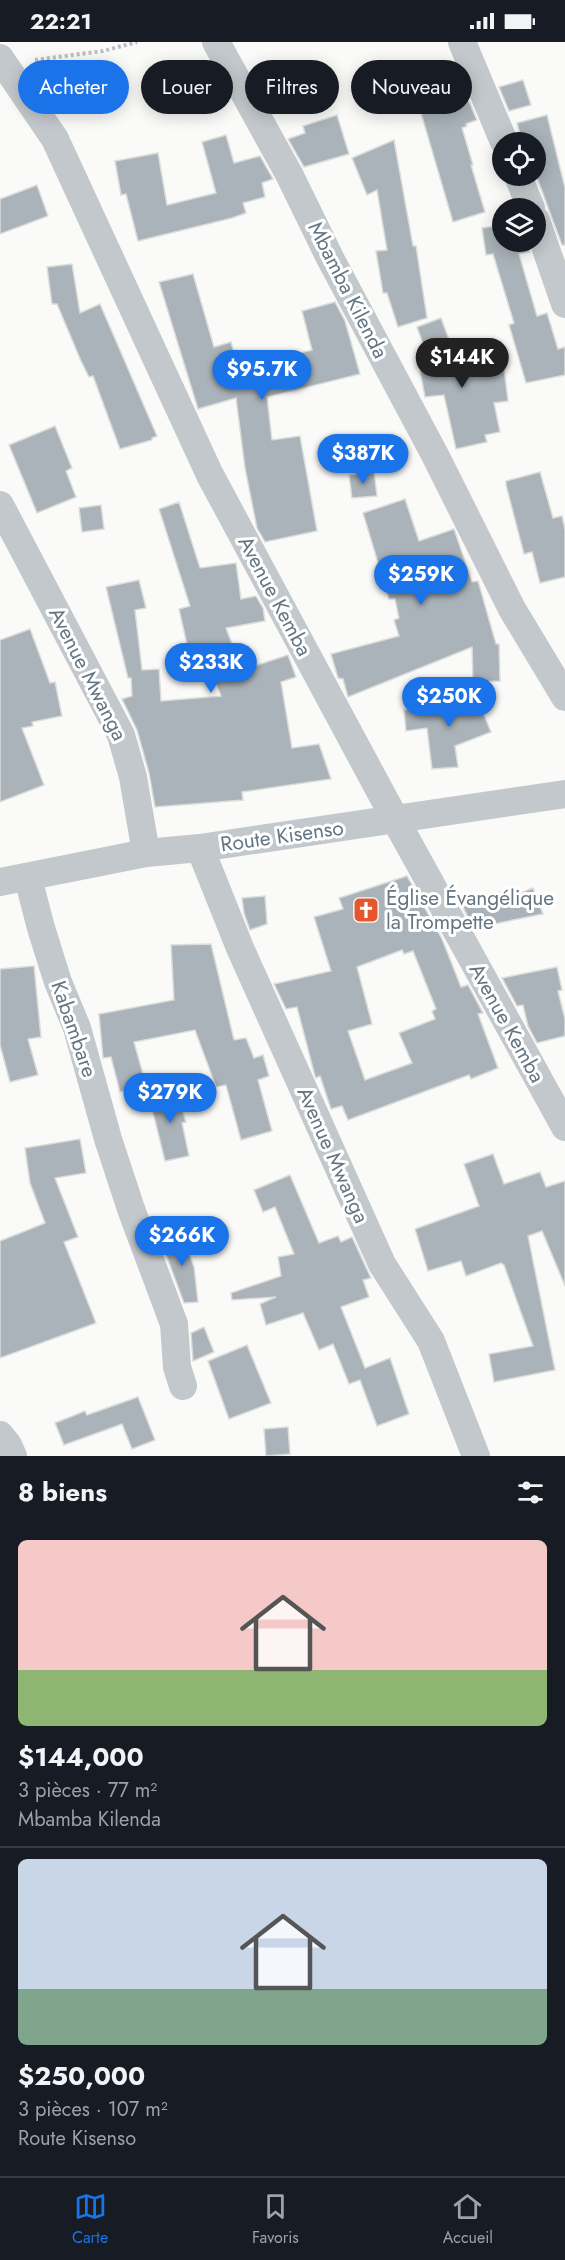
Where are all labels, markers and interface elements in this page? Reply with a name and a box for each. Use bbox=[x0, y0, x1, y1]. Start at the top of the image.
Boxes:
text: 22:21 bbox=[30, 5, 92, 37]
chip: Acheter bbox=[18, 60, 129, 114]
chip: Louer bbox=[141, 60, 233, 114]
chip: Filtres bbox=[245, 60, 339, 114]
chip: Nouveau bbox=[351, 60, 472, 114]
map controls bbox=[492, 132, 546, 252]
button: locate bbox=[492, 132, 546, 186]
button: layers bbox=[492, 198, 546, 252]
street label: Mbamba Kilenda bbox=[301, 216, 395, 364]
pin: $144K bbox=[420, 338, 504, 389]
text: $144K bbox=[430, 343, 494, 372]
pin: $95.7K bbox=[213, 350, 311, 401]
text: $95.7K bbox=[226, 355, 298, 384]
pin: $387K bbox=[321, 434, 405, 485]
text: $387K bbox=[331, 439, 395, 468]
street label: Avenue Kemba bbox=[231, 531, 319, 661]
pin: $259K bbox=[379, 555, 463, 606]
text: $259K bbox=[388, 560, 454, 589]
street label: Avenue Mwanga bbox=[41, 602, 135, 746]
pin: $233K bbox=[169, 643, 253, 694]
text: $233K bbox=[179, 648, 243, 677]
pin: $250K bbox=[407, 677, 491, 728]
text: $250K bbox=[416, 682, 482, 711]
street label: Route Kisenso bbox=[219, 813, 345, 859]
place label: Église Évangélique la Trompette bbox=[386, 883, 554, 937]
church icon: Église Évangélique la Trompette bbox=[351, 895, 381, 925]
street label: Avenue Kemba bbox=[462, 958, 552, 1088]
street label: Kabambare bbox=[44, 977, 105, 1081]
pin: $279K bbox=[128, 1073, 212, 1124]
text: $279K bbox=[138, 1078, 202, 1107]
street label: Avenue Mwanga bbox=[290, 1082, 376, 1228]
pin: $266K bbox=[140, 1216, 224, 1267]
text: $266K bbox=[149, 1221, 215, 1250]
text: 8 biens bbox=[18, 1473, 107, 1511]
icon: filters bbox=[514, 1476, 547, 1509]
icon: home bbox=[229, 1579, 337, 1687]
text: $144,000 bbox=[18, 1738, 144, 1776]
text: 3 pièces · 77 m² bbox=[18, 1776, 157, 1805]
text: Mbamba Kilenda bbox=[18, 1805, 161, 1834]
icon: home bbox=[229, 1898, 337, 2006]
text: $250,000 bbox=[18, 2057, 145, 2095]
text: 3 pièces · 107 m² bbox=[18, 2095, 168, 2124]
text: Route Kisenso bbox=[18, 2124, 136, 2153]
tab: Carte bbox=[72, 2190, 108, 2249]
tab: Favoris bbox=[252, 2190, 299, 2249]
tab: Accueil bbox=[443, 2190, 493, 2249]

